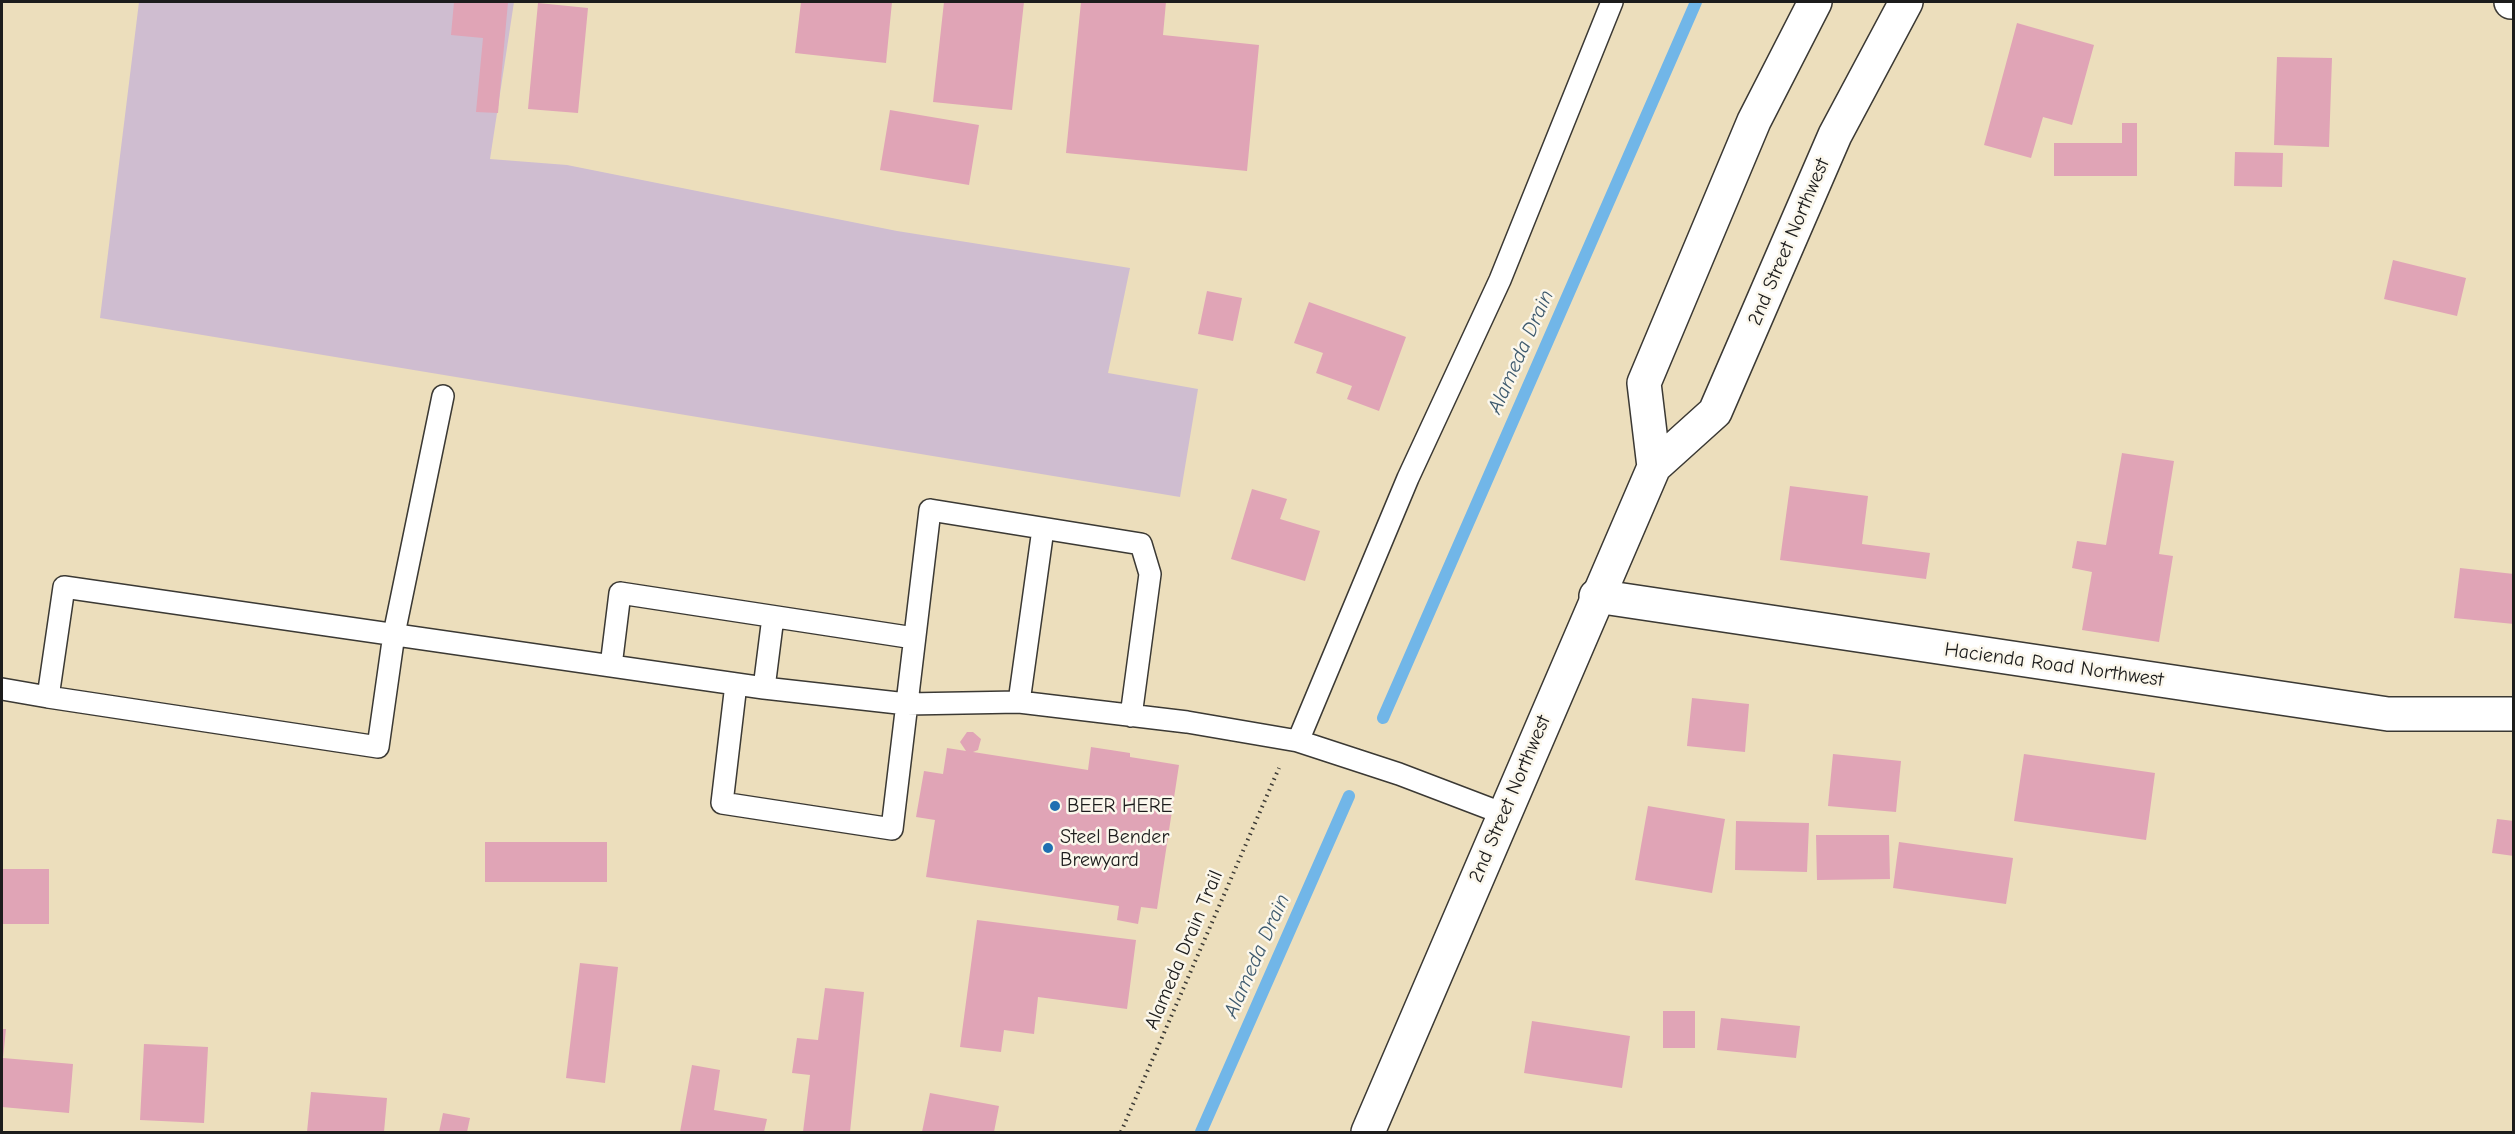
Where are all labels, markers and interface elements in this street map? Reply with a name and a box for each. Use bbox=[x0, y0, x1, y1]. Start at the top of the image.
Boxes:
street label: 2nd Street Northwest bbox=[1743, 155, 1835, 329]
water label: Alameda Drain bbox=[1483, 286, 1559, 418]
street label: Hacienda Road Northwest bbox=[1943, 638, 2165, 692]
street label: 2nd Street Northwest bbox=[1464, 712, 1556, 886]
place label: BEER HERE bbox=[1067, 794, 1173, 818]
marker: BEER HERE bbox=[1048, 799, 1062, 813]
place label: Steel Bender Brewyard bbox=[1060, 825, 1169, 872]
marker: Steel Bender Brewyard bbox=[1041, 841, 1055, 855]
street label: Alameda Drain Trail bbox=[1140, 867, 1228, 1033]
water label: Alameda Drain bbox=[1219, 890, 1295, 1022]

